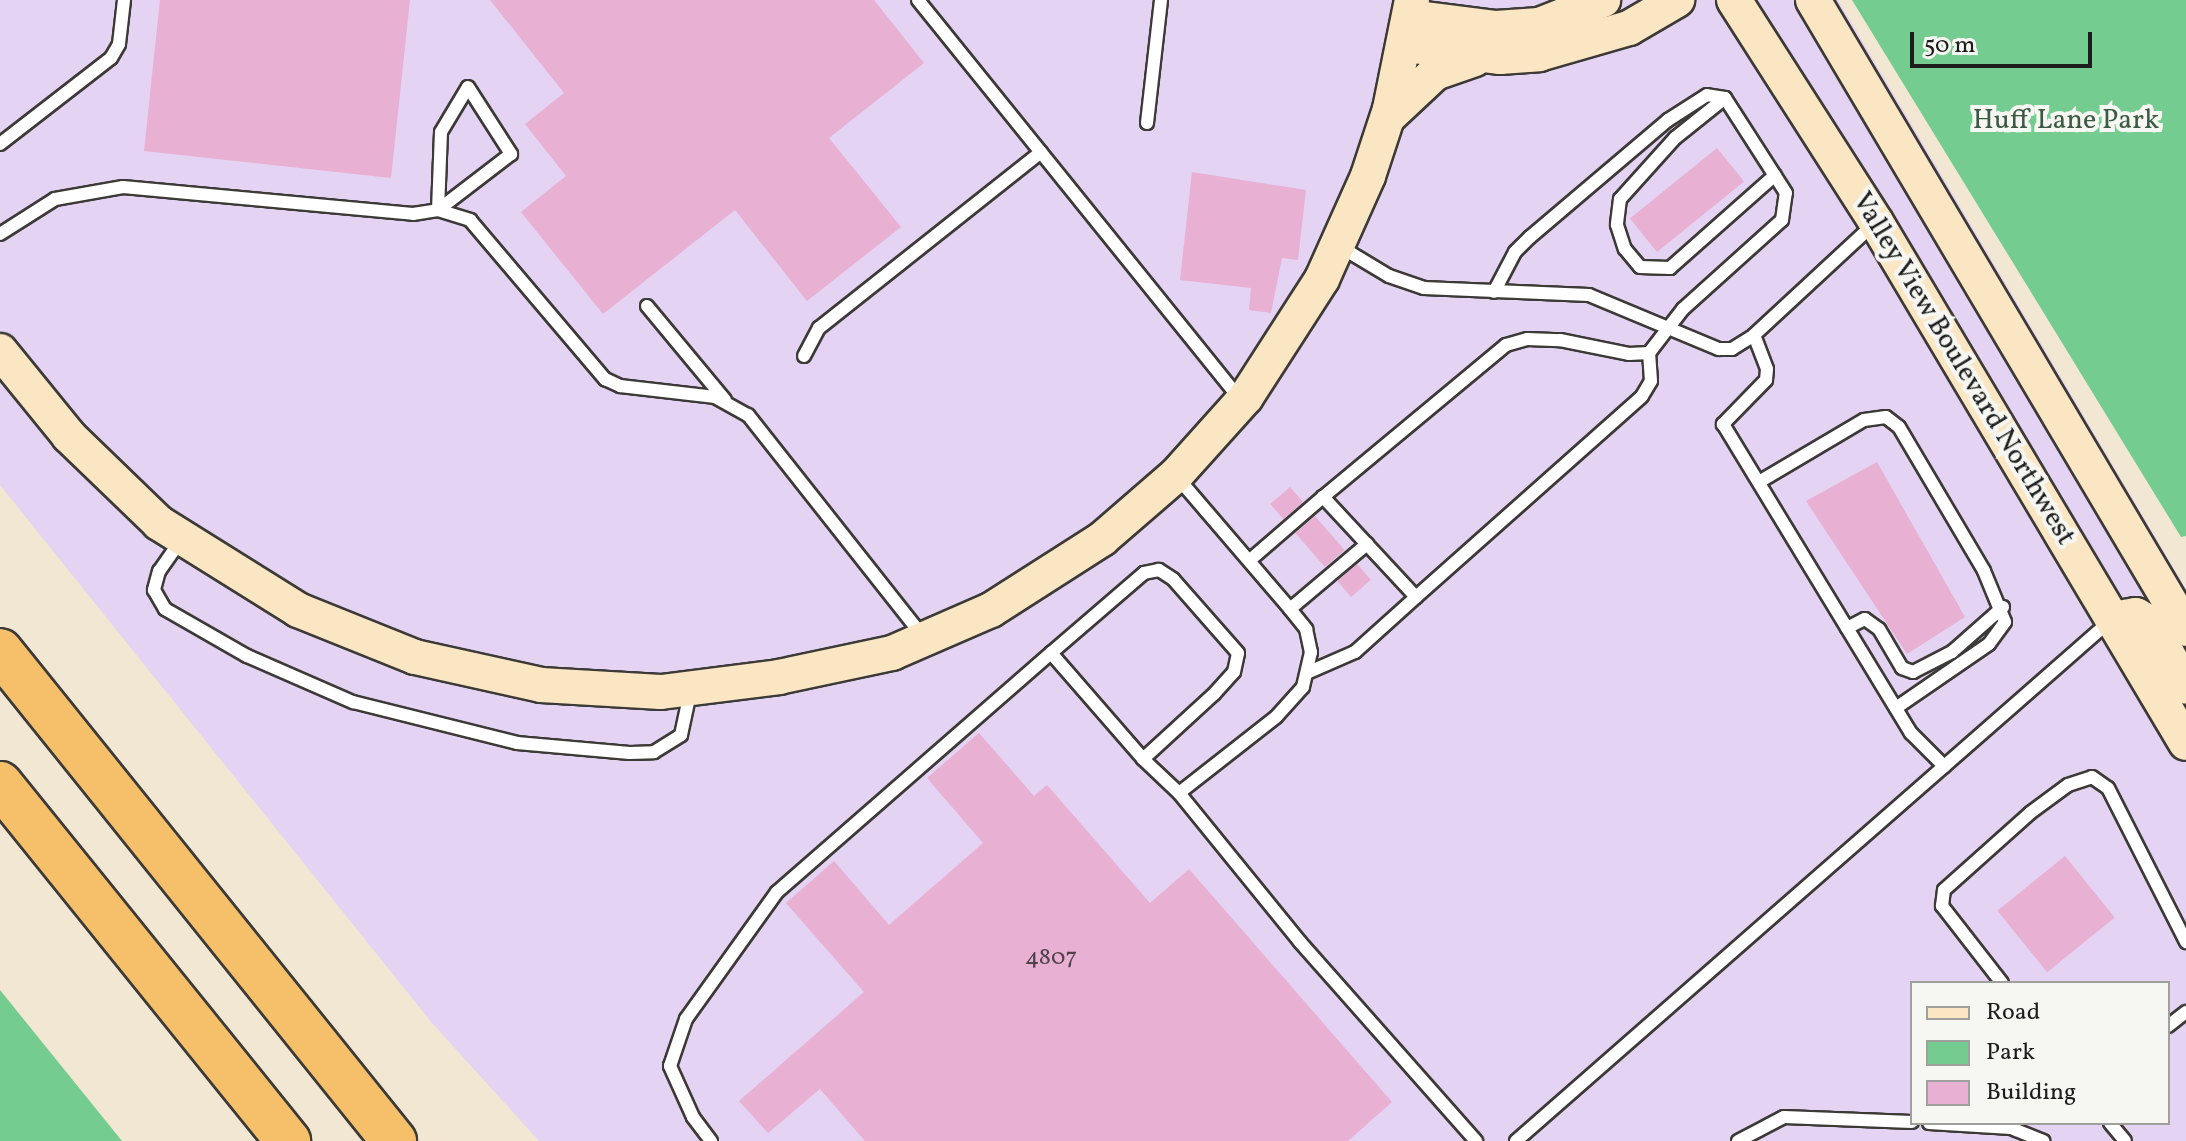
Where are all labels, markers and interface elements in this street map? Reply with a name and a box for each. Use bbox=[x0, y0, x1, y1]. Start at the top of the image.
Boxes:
scale bar bbox=[1914, 16, 2096, 66]
text: 50 m bbox=[1924, 29, 1976, 63]
park label: Huff Lane Park bbox=[1974, 104, 2158, 138]
street label: Valley View Boulevard Northwest bbox=[1843, 185, 2083, 553]
house number: 4807 bbox=[1025, 945, 1077, 973]
legend bbox=[1910, 981, 2170, 1125]
text: Road bbox=[1986, 996, 2040, 1030]
text: Park bbox=[1986, 1036, 2035, 1070]
text: Building bbox=[1986, 1076, 2076, 1110]

